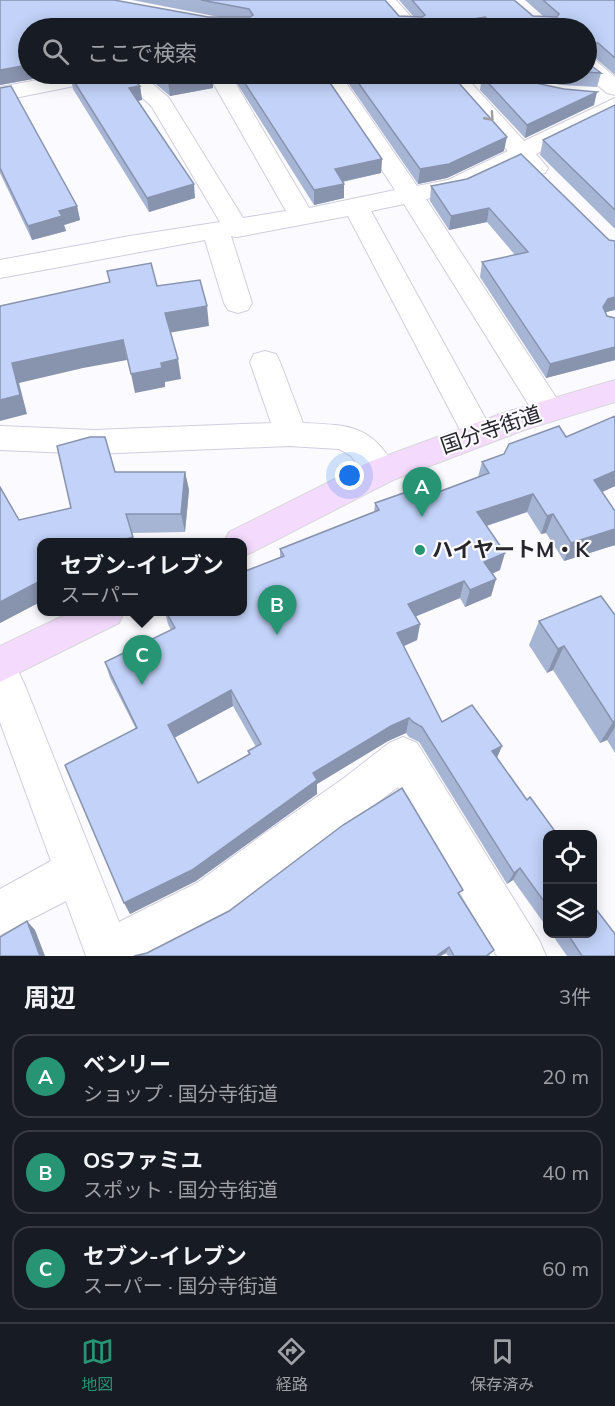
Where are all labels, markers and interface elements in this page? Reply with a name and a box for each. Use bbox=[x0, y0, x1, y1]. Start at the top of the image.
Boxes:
search box bbox=[18, 18, 597, 84]
icon: search bbox=[39, 35, 72, 68]
text: ここで検索 bbox=[87, 39, 197, 67]
one-way arrow bbox=[483, 110, 494, 121]
street label: 国分寺街道 bbox=[437, 400, 545, 458]
your location bbox=[335, 461, 364, 490]
pin: A bbox=[402, 468, 442, 517]
place label: ハイヤートM・K bbox=[432, 536, 590, 562]
popup bbox=[37, 538, 247, 616]
marker: ハイヤートM・K bbox=[413, 543, 427, 557]
text: セブン-イレブン bbox=[60, 551, 224, 579]
text: スーパー bbox=[60, 582, 140, 607]
pin: B bbox=[258, 586, 296, 635]
pin: C bbox=[122, 636, 162, 685]
map controls bbox=[543, 830, 597, 938]
button: locate bbox=[543, 830, 597, 884]
button: layers bbox=[543, 884, 597, 938]
text: 周辺 bbox=[24, 981, 76, 1014]
text: 3件 bbox=[559, 984, 591, 1009]
text: ベンリー bbox=[83, 1050, 171, 1078]
text: A bbox=[38, 1064, 53, 1089]
text: 20 m bbox=[542, 1064, 589, 1089]
text: ショップ · 国分寺街道 bbox=[83, 1081, 278, 1106]
text: OSファミユ bbox=[83, 1146, 203, 1174]
text: B bbox=[39, 1160, 52, 1185]
text: 40 m bbox=[542, 1160, 589, 1185]
text: スポット · 国分寺街道 bbox=[83, 1177, 278, 1202]
text: セブン-イレブン bbox=[83, 1242, 247, 1270]
text: C bbox=[39, 1256, 52, 1281]
text: 60 m bbox=[542, 1256, 589, 1281]
text: スーパー · 国分寺街道 bbox=[83, 1273, 278, 1298]
tab: 地図 bbox=[81, 1335, 114, 1395]
tab: 経路 bbox=[275, 1335, 308, 1395]
tab: 保存済み bbox=[470, 1335, 534, 1395]

